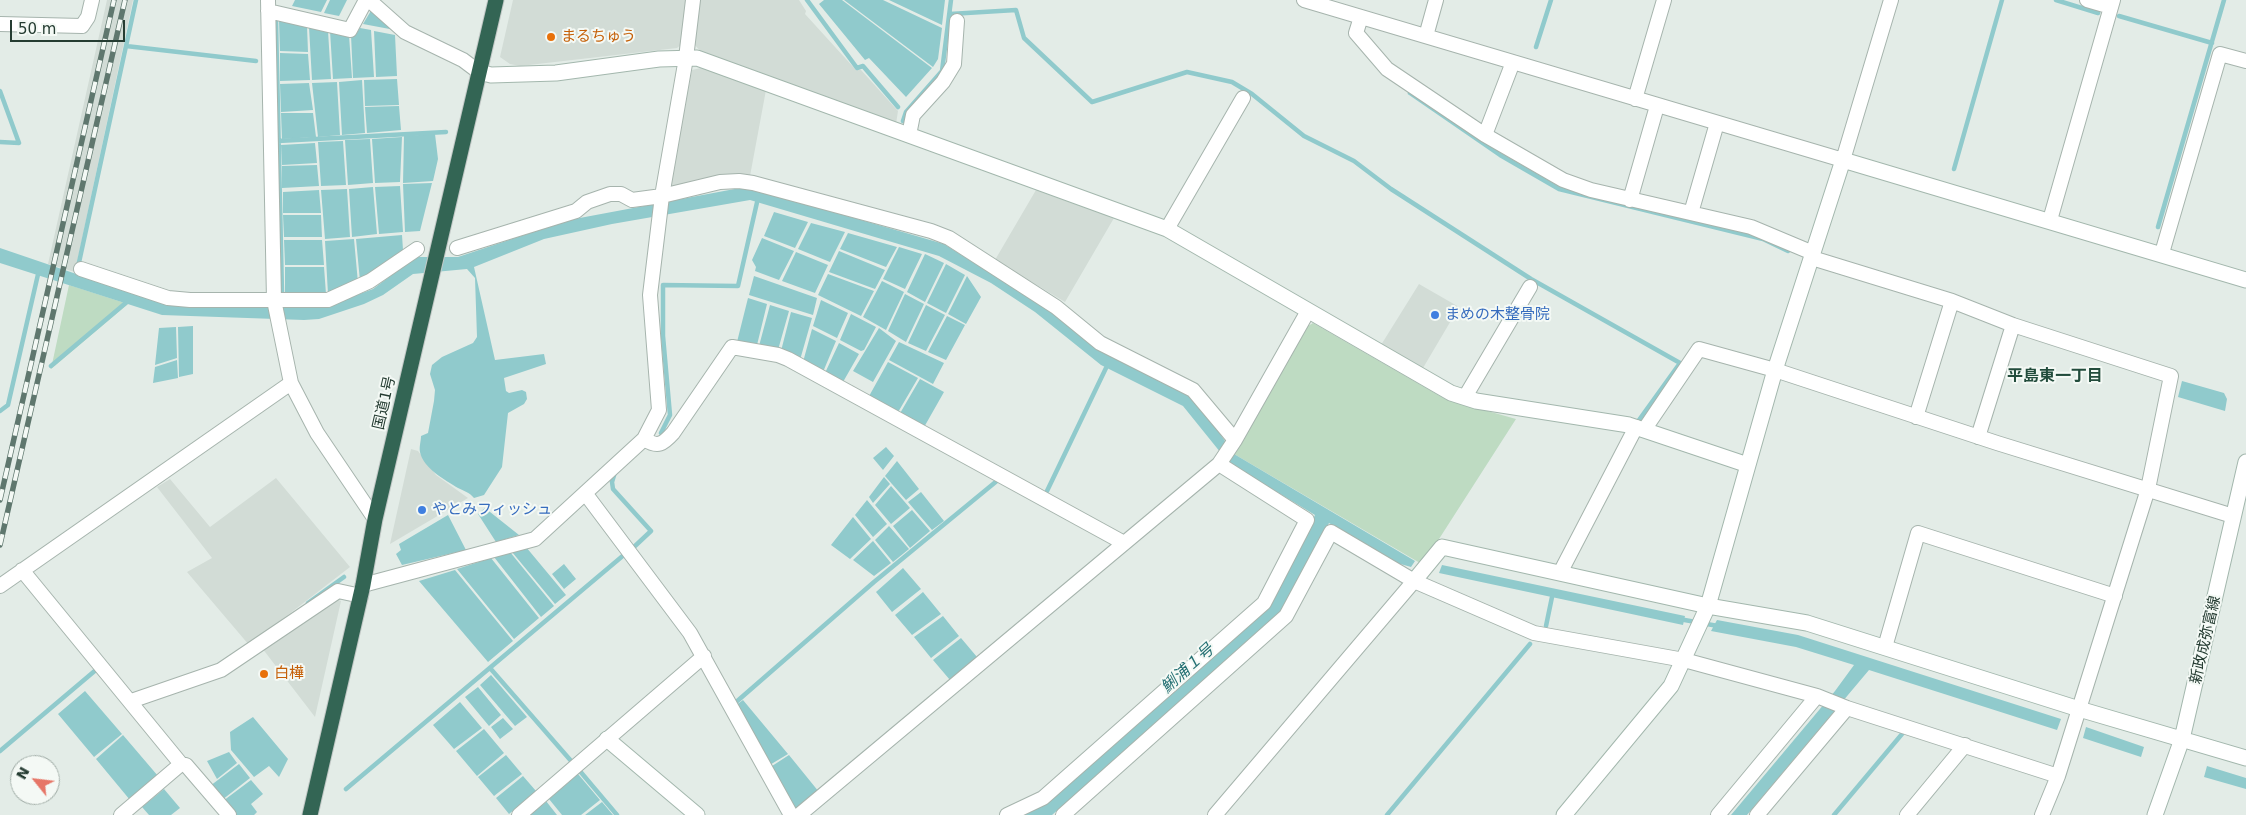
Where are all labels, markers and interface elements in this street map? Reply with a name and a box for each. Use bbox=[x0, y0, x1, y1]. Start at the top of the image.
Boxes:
scale bar bbox=[12, 10, 128, 42]
text: 50 m bbox=[18, 20, 56, 38]
place label: まるちゅう bbox=[561, 28, 636, 46]
marker: まるちゅう bbox=[545, 31, 557, 43]
place label: まめの木整骨院 bbox=[1445, 306, 1550, 324]
marker: まめの木整骨院 bbox=[1429, 309, 1441, 321]
district label: 平島東一丁目 bbox=[2007, 367, 2103, 387]
street label: 国道1号 bbox=[370, 374, 400, 432]
place label: やとみフィッシュ bbox=[432, 501, 552, 519]
marker: やとみフィッシュ bbox=[416, 504, 428, 516]
street label: 新政成弥富線 bbox=[2187, 594, 2225, 686]
water label: 鯏浦１号 bbox=[1158, 640, 1218, 698]
place label: 白樺 bbox=[274, 665, 304, 683]
marker: 白樺 bbox=[258, 668, 270, 680]
north arrow bbox=[10, 755, 60, 805]
text: N bbox=[13, 764, 33, 782]

